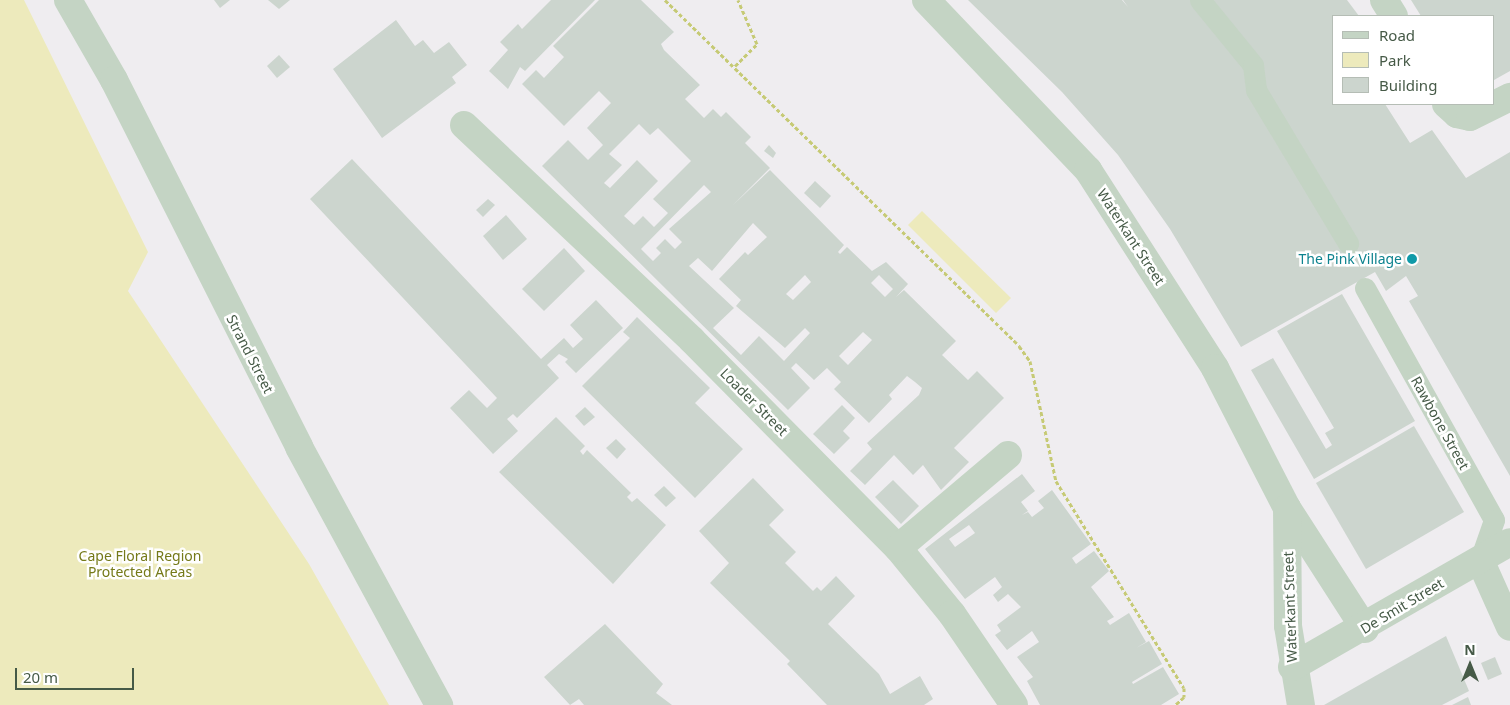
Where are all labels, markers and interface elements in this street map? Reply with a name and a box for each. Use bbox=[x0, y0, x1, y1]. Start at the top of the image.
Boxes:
legend bbox=[1332, 15, 1495, 105]
text: Road bbox=[1379, 25, 1415, 45]
text: Park bbox=[1379, 50, 1411, 70]
text: Building bbox=[1379, 75, 1437, 95]
street label: Waterkant Street bbox=[1094, 186, 1168, 288]
place label: The Pink Village bbox=[1299, 251, 1402, 267]
marker: The Pink Village bbox=[1406, 253, 1418, 265]
street label: Strand Street bbox=[223, 312, 277, 396]
street label: Loader Street bbox=[717, 365, 791, 439]
street label: Rawbone Street bbox=[1407, 373, 1473, 473]
park label: Cape Floral Region Protected Areas bbox=[79, 548, 201, 580]
street label: Waterkant Street bbox=[1280, 551, 1300, 663]
street label: De Smit Street bbox=[1357, 575, 1447, 637]
north arrow bbox=[1445, 640, 1495, 690]
text: N bbox=[1464, 640, 1476, 659]
scale bar bbox=[18, 658, 136, 690]
text: 20 m bbox=[23, 667, 58, 687]

